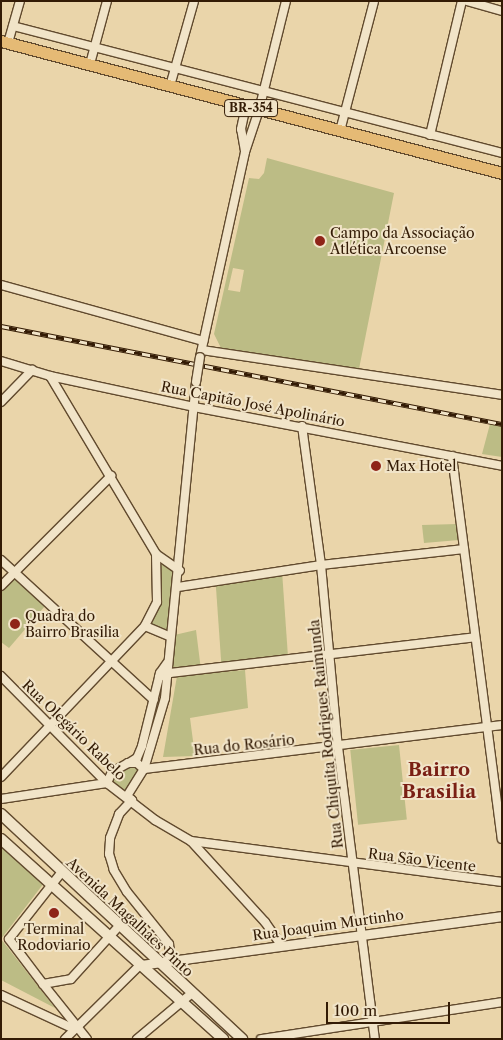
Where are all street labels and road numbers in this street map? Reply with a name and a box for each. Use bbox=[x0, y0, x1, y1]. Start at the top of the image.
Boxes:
road number: BR-354 bbox=[224, 99, 278, 118]
street label: Rua Capitão José Apolinário bbox=[159, 378, 347, 430]
street label: Rua Chiquita Rodrigues Raimunda bbox=[306, 619, 346, 849]
street label: Rua Olegário Rabelo bbox=[19, 676, 129, 784]
street label: Rua do Rosário bbox=[193, 731, 295, 759]
street label: Rua São Vicente bbox=[367, 845, 477, 875]
street label: Avenida Magalhães Pinto bbox=[63, 854, 197, 980]
street label: Rua Joaquim Murtinho bbox=[251, 906, 405, 944]

